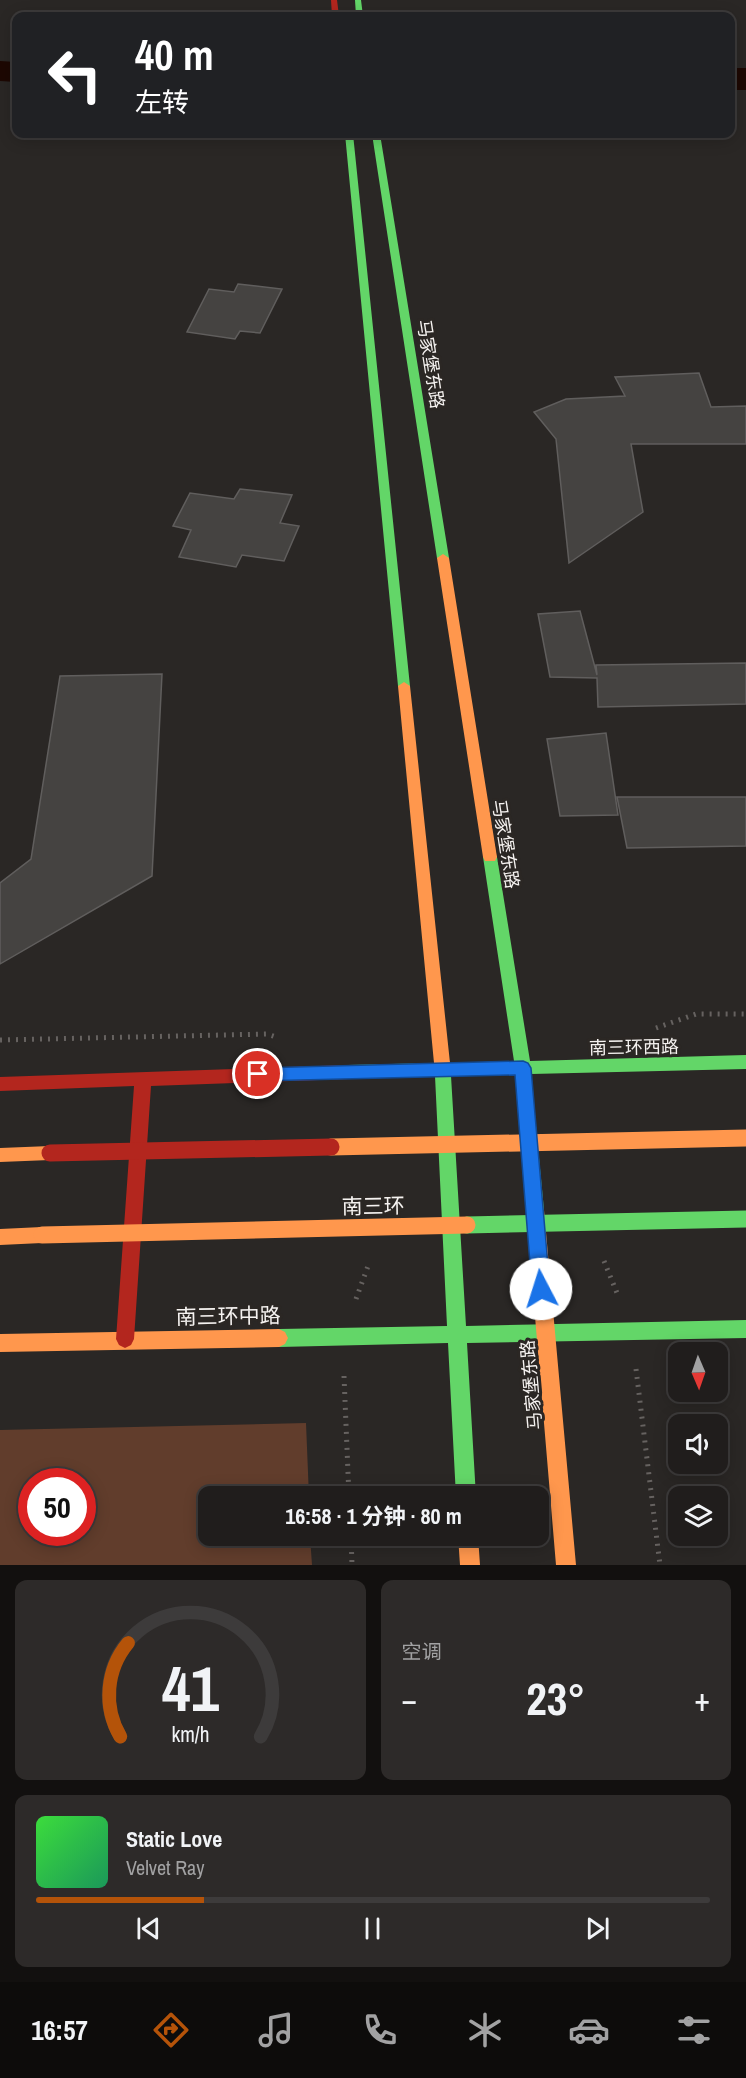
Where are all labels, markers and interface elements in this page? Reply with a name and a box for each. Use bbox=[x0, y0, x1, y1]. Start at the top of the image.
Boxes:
text: 40 m bbox=[135, 27, 214, 83]
icon: left bbox=[36, 36, 114, 114]
text: 左转 bbox=[135, 84, 189, 120]
street label: 马家堡东路 bbox=[412, 318, 450, 410]
street label: 马家堡东路 bbox=[487, 798, 525, 890]
street label: 南三环西路 bbox=[589, 1034, 679, 1060]
pin bbox=[232, 1048, 283, 1099]
icon: arrive bbox=[241, 1057, 274, 1090]
street label: 南三环 bbox=[341, 1191, 405, 1221]
position arrow bbox=[509, 1257, 573, 1321]
street label: 南三环中路 bbox=[175, 1301, 281, 1331]
street label: 马家堡东路 bbox=[515, 1339, 547, 1431]
north arrow bbox=[668, 1342, 728, 1402]
map controls bbox=[668, 1342, 728, 1546]
button: sound bbox=[668, 1414, 728, 1474]
speed limit sign: 50 bbox=[18, 1468, 96, 1546]
button: layers bbox=[668, 1486, 728, 1546]
text: 16:58 · 1 分钟 · 80 m bbox=[285, 1501, 462, 1531]
text: 空调 bbox=[402, 1638, 442, 1665]
text: 41 bbox=[162, 1646, 219, 1730]
text: 23° bbox=[526, 1668, 585, 1729]
text: − bbox=[402, 1677, 417, 1721]
text: + bbox=[694, 1677, 710, 1721]
text: km/h bbox=[171, 1720, 209, 1749]
text: Static Love bbox=[126, 1824, 222, 1854]
text: Velvet Ray bbox=[126, 1854, 204, 1881]
icon: previous bbox=[132, 1912, 165, 1945]
icon: pause bbox=[356, 1912, 389, 1945]
icon: next bbox=[581, 1912, 614, 1945]
icon: directions bbox=[150, 2009, 192, 2051]
icon: music bbox=[255, 2009, 297, 2051]
icon: phone bbox=[359, 2009, 401, 2051]
icon: climate bbox=[464, 2009, 506, 2051]
icon: car bbox=[568, 2009, 610, 2051]
icon: filters bbox=[673, 2009, 715, 2051]
text: 16:57 bbox=[31, 2012, 88, 2048]

